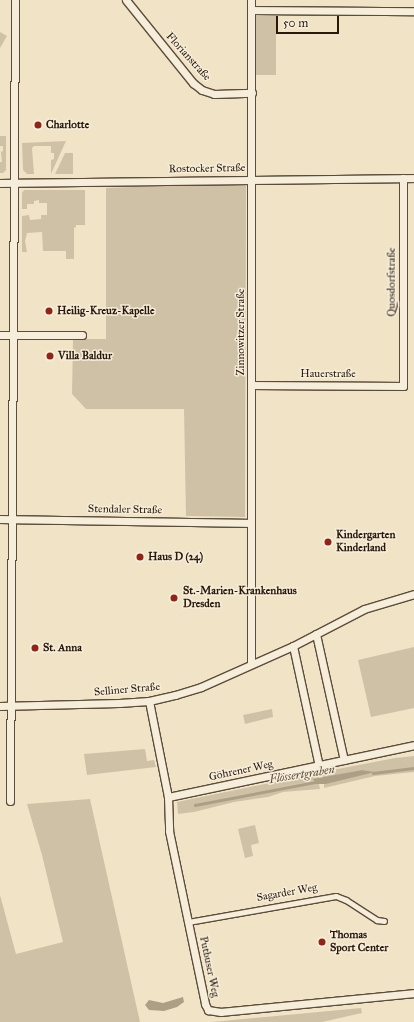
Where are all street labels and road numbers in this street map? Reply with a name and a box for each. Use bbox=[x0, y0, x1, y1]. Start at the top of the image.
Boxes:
street label: Florianstraße bbox=[163, 30, 213, 84]
street label: Rostocker Straße bbox=[168, 162, 246, 176]
street label: Quosdorfstraße bbox=[385, 247, 399, 317]
street label: Zinnowitzer Straße bbox=[234, 289, 248, 375]
street label: Hauerstraße bbox=[300, 367, 356, 381]
street label: Stendaler Straße bbox=[88, 503, 162, 517]
street label: Selliner Straße bbox=[93, 681, 161, 699]
street label: Göhrener Weg bbox=[208, 758, 274, 784]
street label: Sagarder Weg bbox=[256, 881, 318, 905]
street label: Putbuser Weg bbox=[196, 935, 222, 999]

